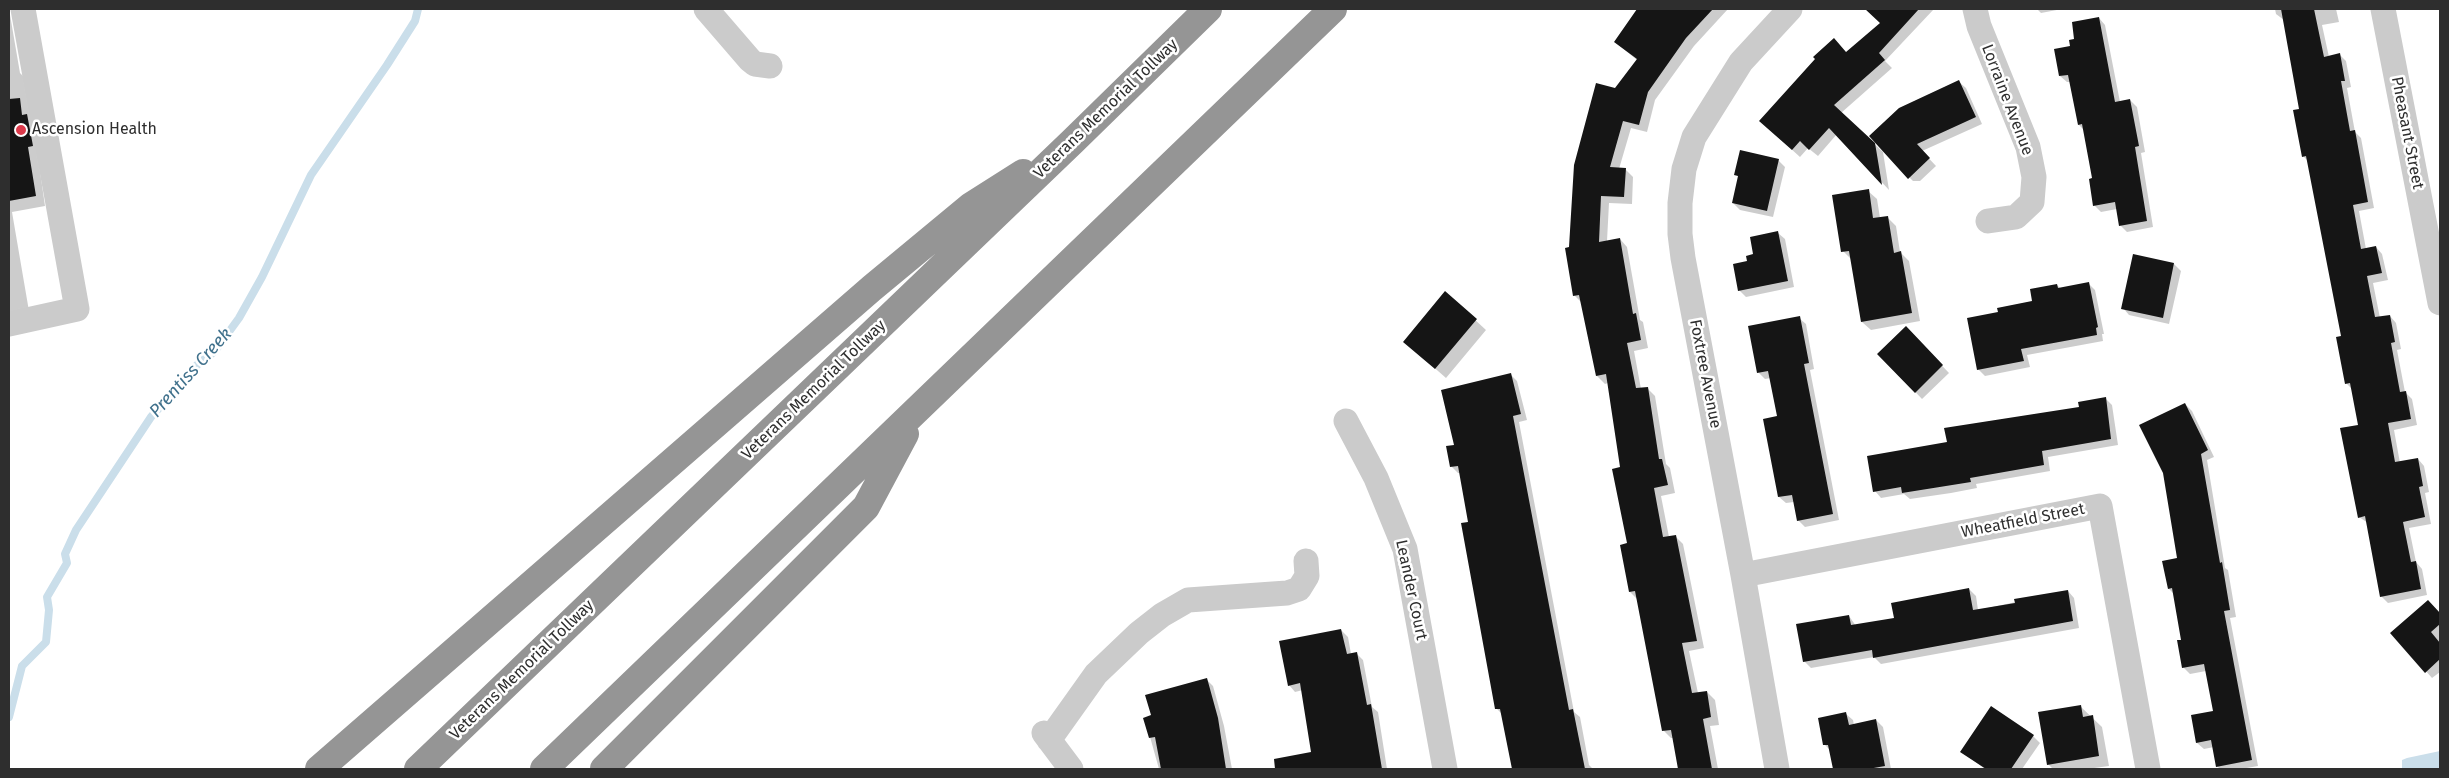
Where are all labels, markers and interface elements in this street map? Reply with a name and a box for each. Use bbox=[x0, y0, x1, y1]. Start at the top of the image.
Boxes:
street label: Veterans Memorial Tollway bbox=[1030, 35, 1182, 183]
street label: Lorraine Avenue bbox=[1977, 42, 2037, 158]
street label: Pheasant Street bbox=[2387, 75, 2427, 191]
place label: Ascension Health bbox=[32, 120, 157, 140]
marker: Ascension Health bbox=[14, 123, 28, 137]
street label: Veterans Memorial Tollway bbox=[738, 316, 890, 464]
street label: Foxtree Avenue bbox=[1685, 318, 1725, 430]
water label: Prentiss Creek bbox=[145, 324, 237, 422]
street label: Wheatfield Street bbox=[1960, 500, 2086, 542]
street label: Leander Court bbox=[1391, 538, 1431, 642]
street label: Veterans Memorial Tollway bbox=[446, 596, 598, 744]

